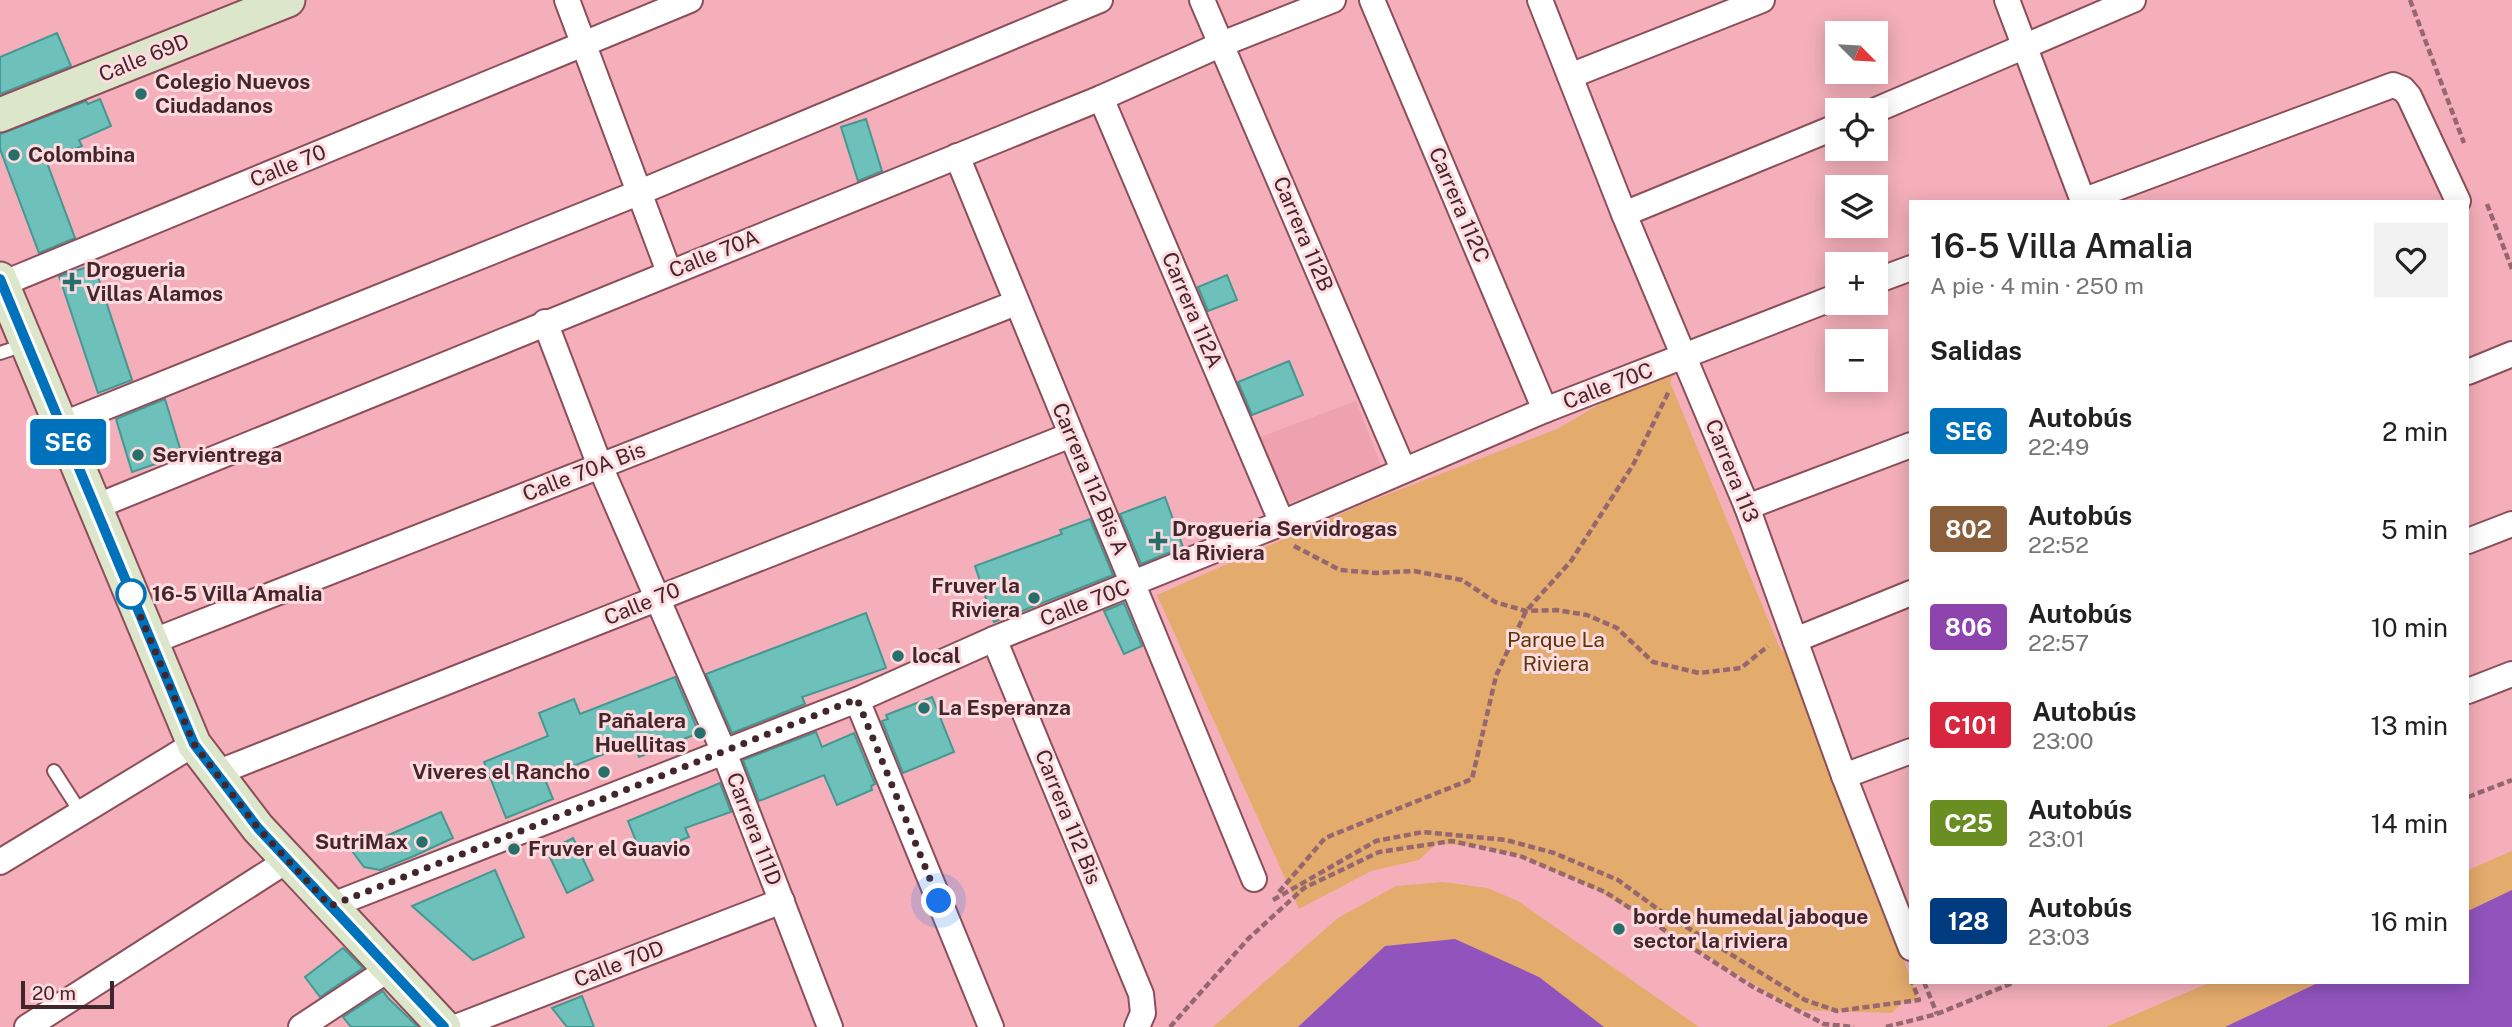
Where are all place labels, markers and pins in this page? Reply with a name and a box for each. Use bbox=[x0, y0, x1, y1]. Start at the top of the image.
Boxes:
place label: Colegio Nuevos Ciudadanos bbox=[155, 69, 310, 118]
marker: Colegio Nuevos Ciudadanos bbox=[133, 86, 149, 102]
place label: Colombina bbox=[28, 142, 135, 167]
marker: Colombina bbox=[6, 147, 22, 163]
place label: Drogueria Villas Alamos bbox=[86, 257, 223, 306]
marker: Drogueria Villas Alamos bbox=[64, 274, 80, 290]
place label: Servientrega bbox=[152, 442, 282, 467]
marker: Servientrega bbox=[130, 447, 146, 463]
place label: Drogueria Servidrogas la Riviera bbox=[1172, 516, 1397, 565]
marker: Drogueria Servidrogas la Riviera bbox=[1150, 533, 1166, 549]
place label: Fruver la Riviera bbox=[931, 573, 1020, 622]
marker: 16-5 Villa Amalia bbox=[116, 579, 146, 609]
place label: 16-5 Villa Amalia bbox=[152, 581, 322, 606]
marker: Fruver la Riviera bbox=[1026, 590, 1042, 606]
place label: local bbox=[912, 643, 961, 668]
marker: local bbox=[890, 648, 906, 664]
place label: La Esperanza bbox=[938, 695, 1071, 720]
marker: La Esperanza bbox=[916, 700, 932, 716]
place label: Pañalera Huellitas bbox=[595, 708, 686, 757]
marker: Pañalera Huellitas bbox=[692, 725, 708, 741]
place label: Viveres el Rancho bbox=[412, 759, 590, 784]
marker: Viveres el Rancho bbox=[596, 764, 612, 780]
place label: SutriMax bbox=[315, 829, 408, 854]
marker: SutriMax bbox=[414, 834, 430, 850]
place label: Fruver el Guavio bbox=[528, 836, 690, 861]
marker: Fruver el Guavio bbox=[506, 841, 522, 857]
place label: borde humedal jaboque sector la riviera bbox=[1633, 904, 1868, 953]
marker: borde humedal jaboque sector la riviera bbox=[1611, 921, 1627, 937]

